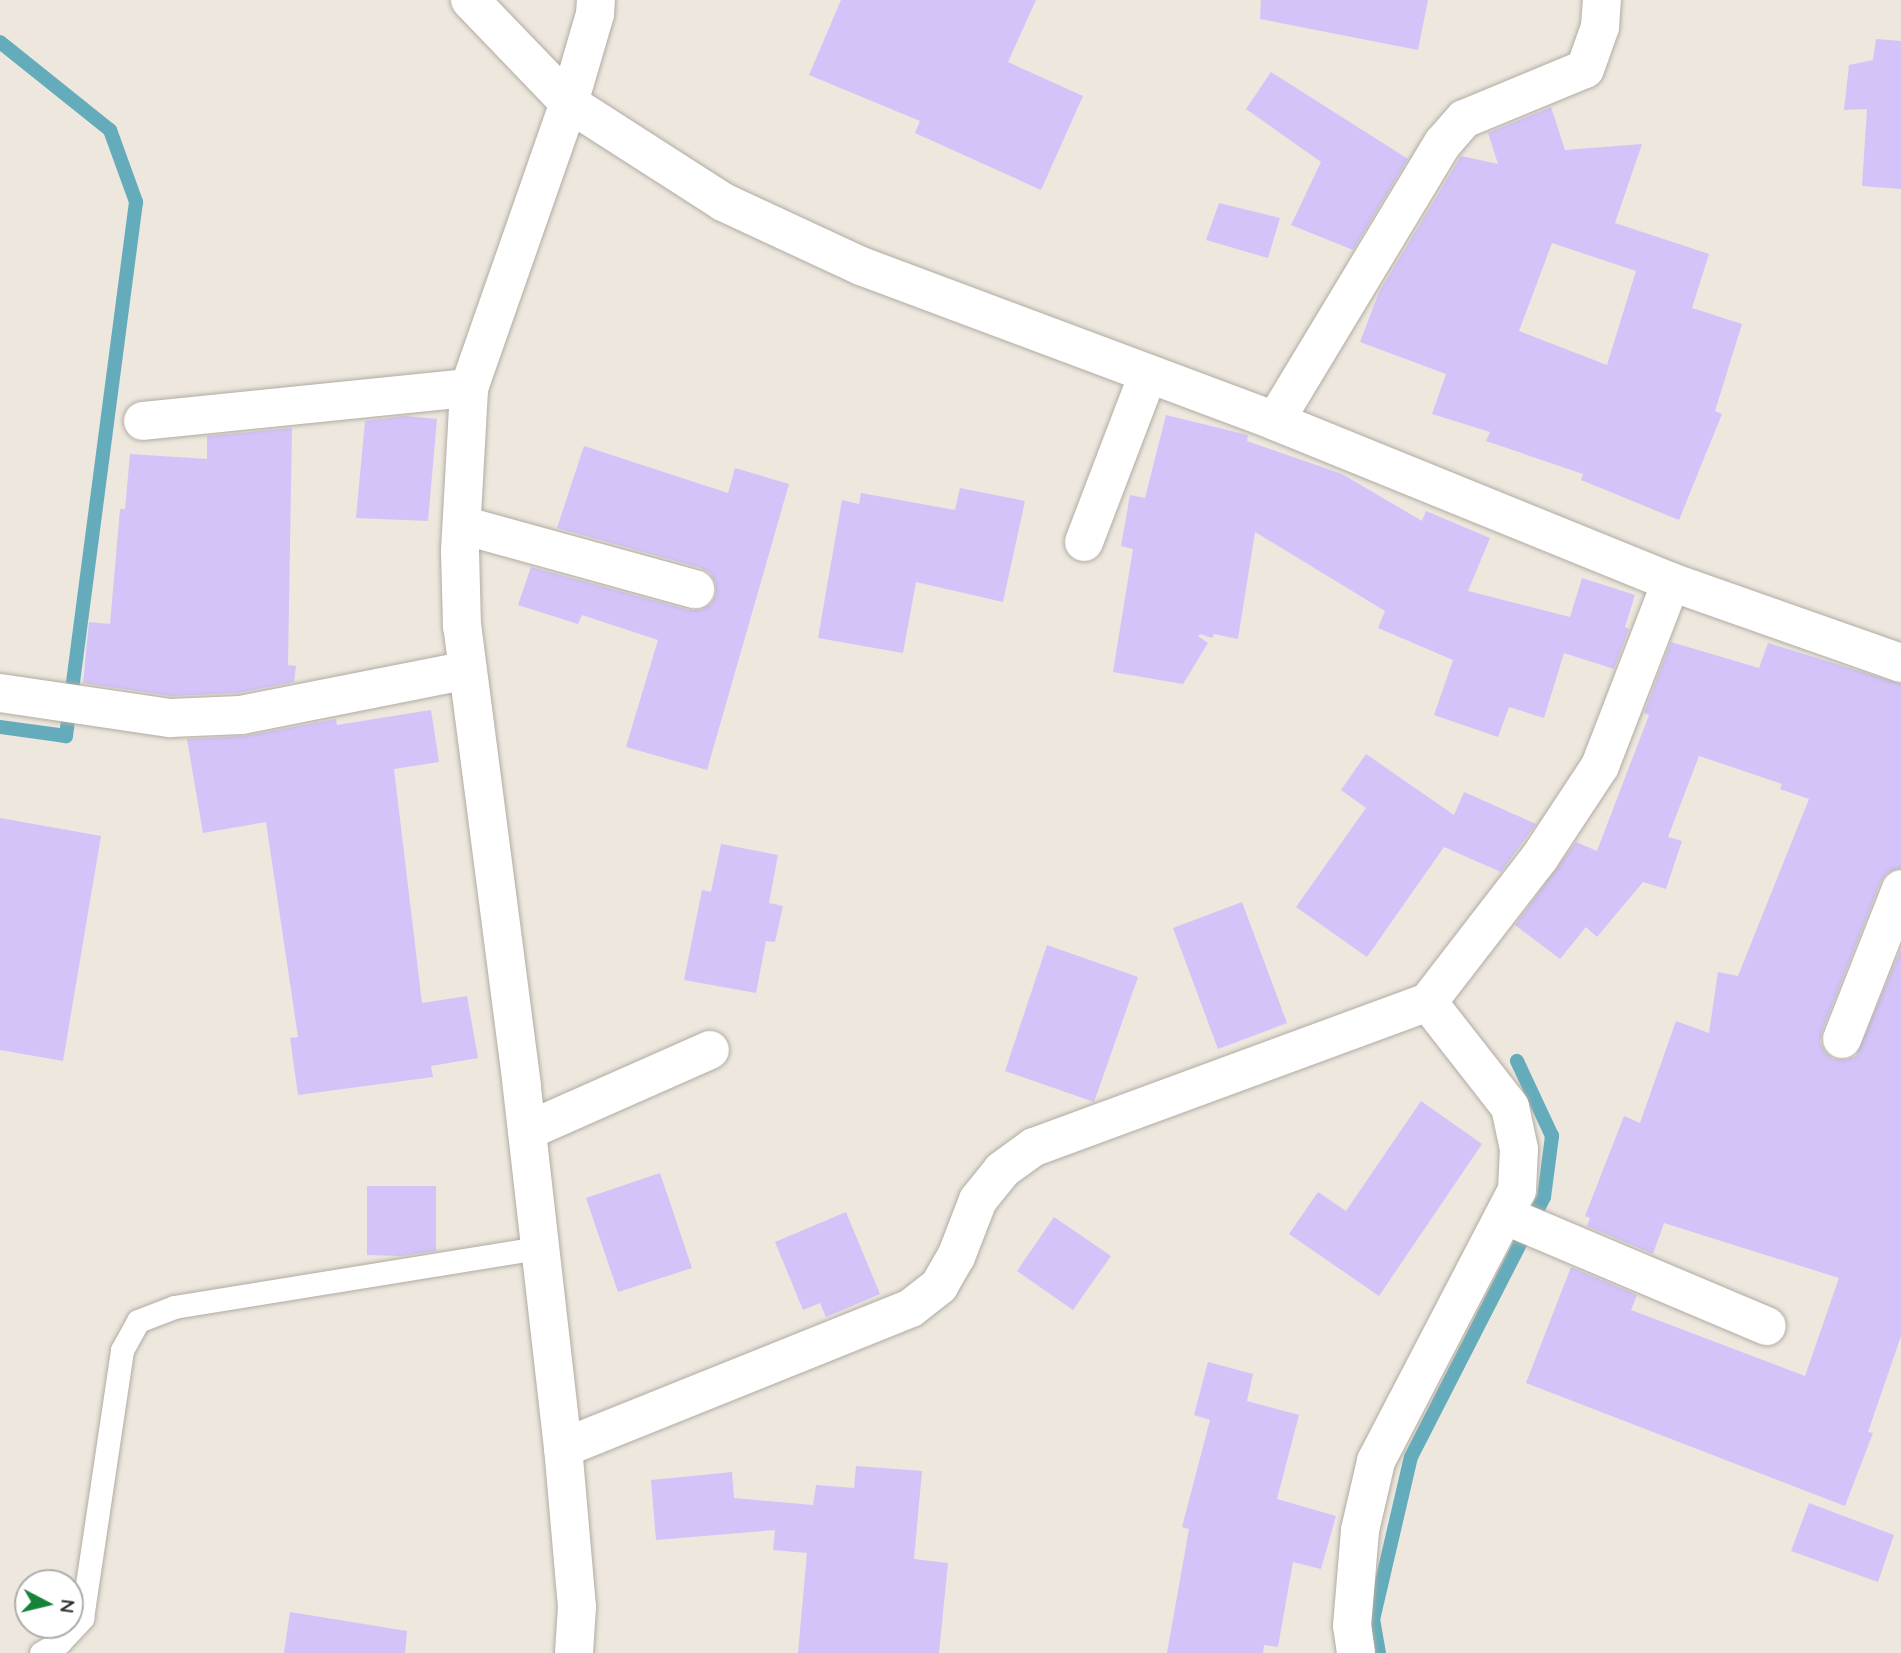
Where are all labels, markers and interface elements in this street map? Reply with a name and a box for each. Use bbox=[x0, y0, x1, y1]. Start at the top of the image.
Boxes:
north arrow bbox=[14, 1569, 84, 1639]
text: N bbox=[55, 1598, 81, 1615]

